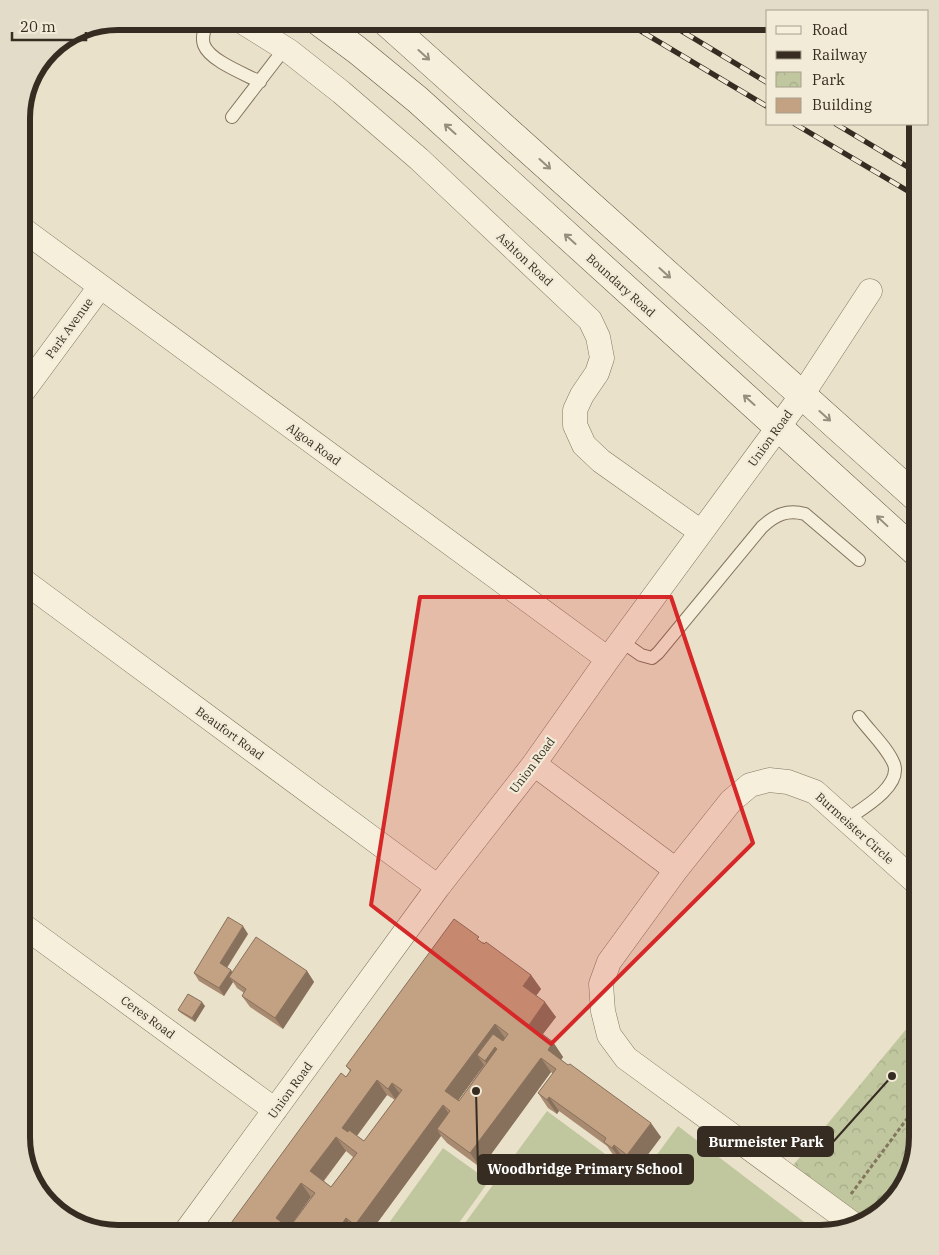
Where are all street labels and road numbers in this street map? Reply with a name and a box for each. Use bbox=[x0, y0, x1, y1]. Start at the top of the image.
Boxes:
street label: Ashton Road bbox=[494, 229, 556, 289]
street label: Boundary Road bbox=[584, 250, 658, 320]
street label: Park Avenue bbox=[42, 295, 96, 361]
street label: Union Road bbox=[745, 407, 795, 469]
street label: Algoa Road bbox=[284, 419, 344, 469]
street label: Beaufort Road bbox=[193, 703, 267, 763]
street label: Union Road bbox=[506, 734, 558, 796]
street label: Burmeister Circle bbox=[813, 789, 897, 867]
street label: Ceres Road bbox=[118, 992, 178, 1042]
street label: Union Road bbox=[265, 1059, 315, 1121]

